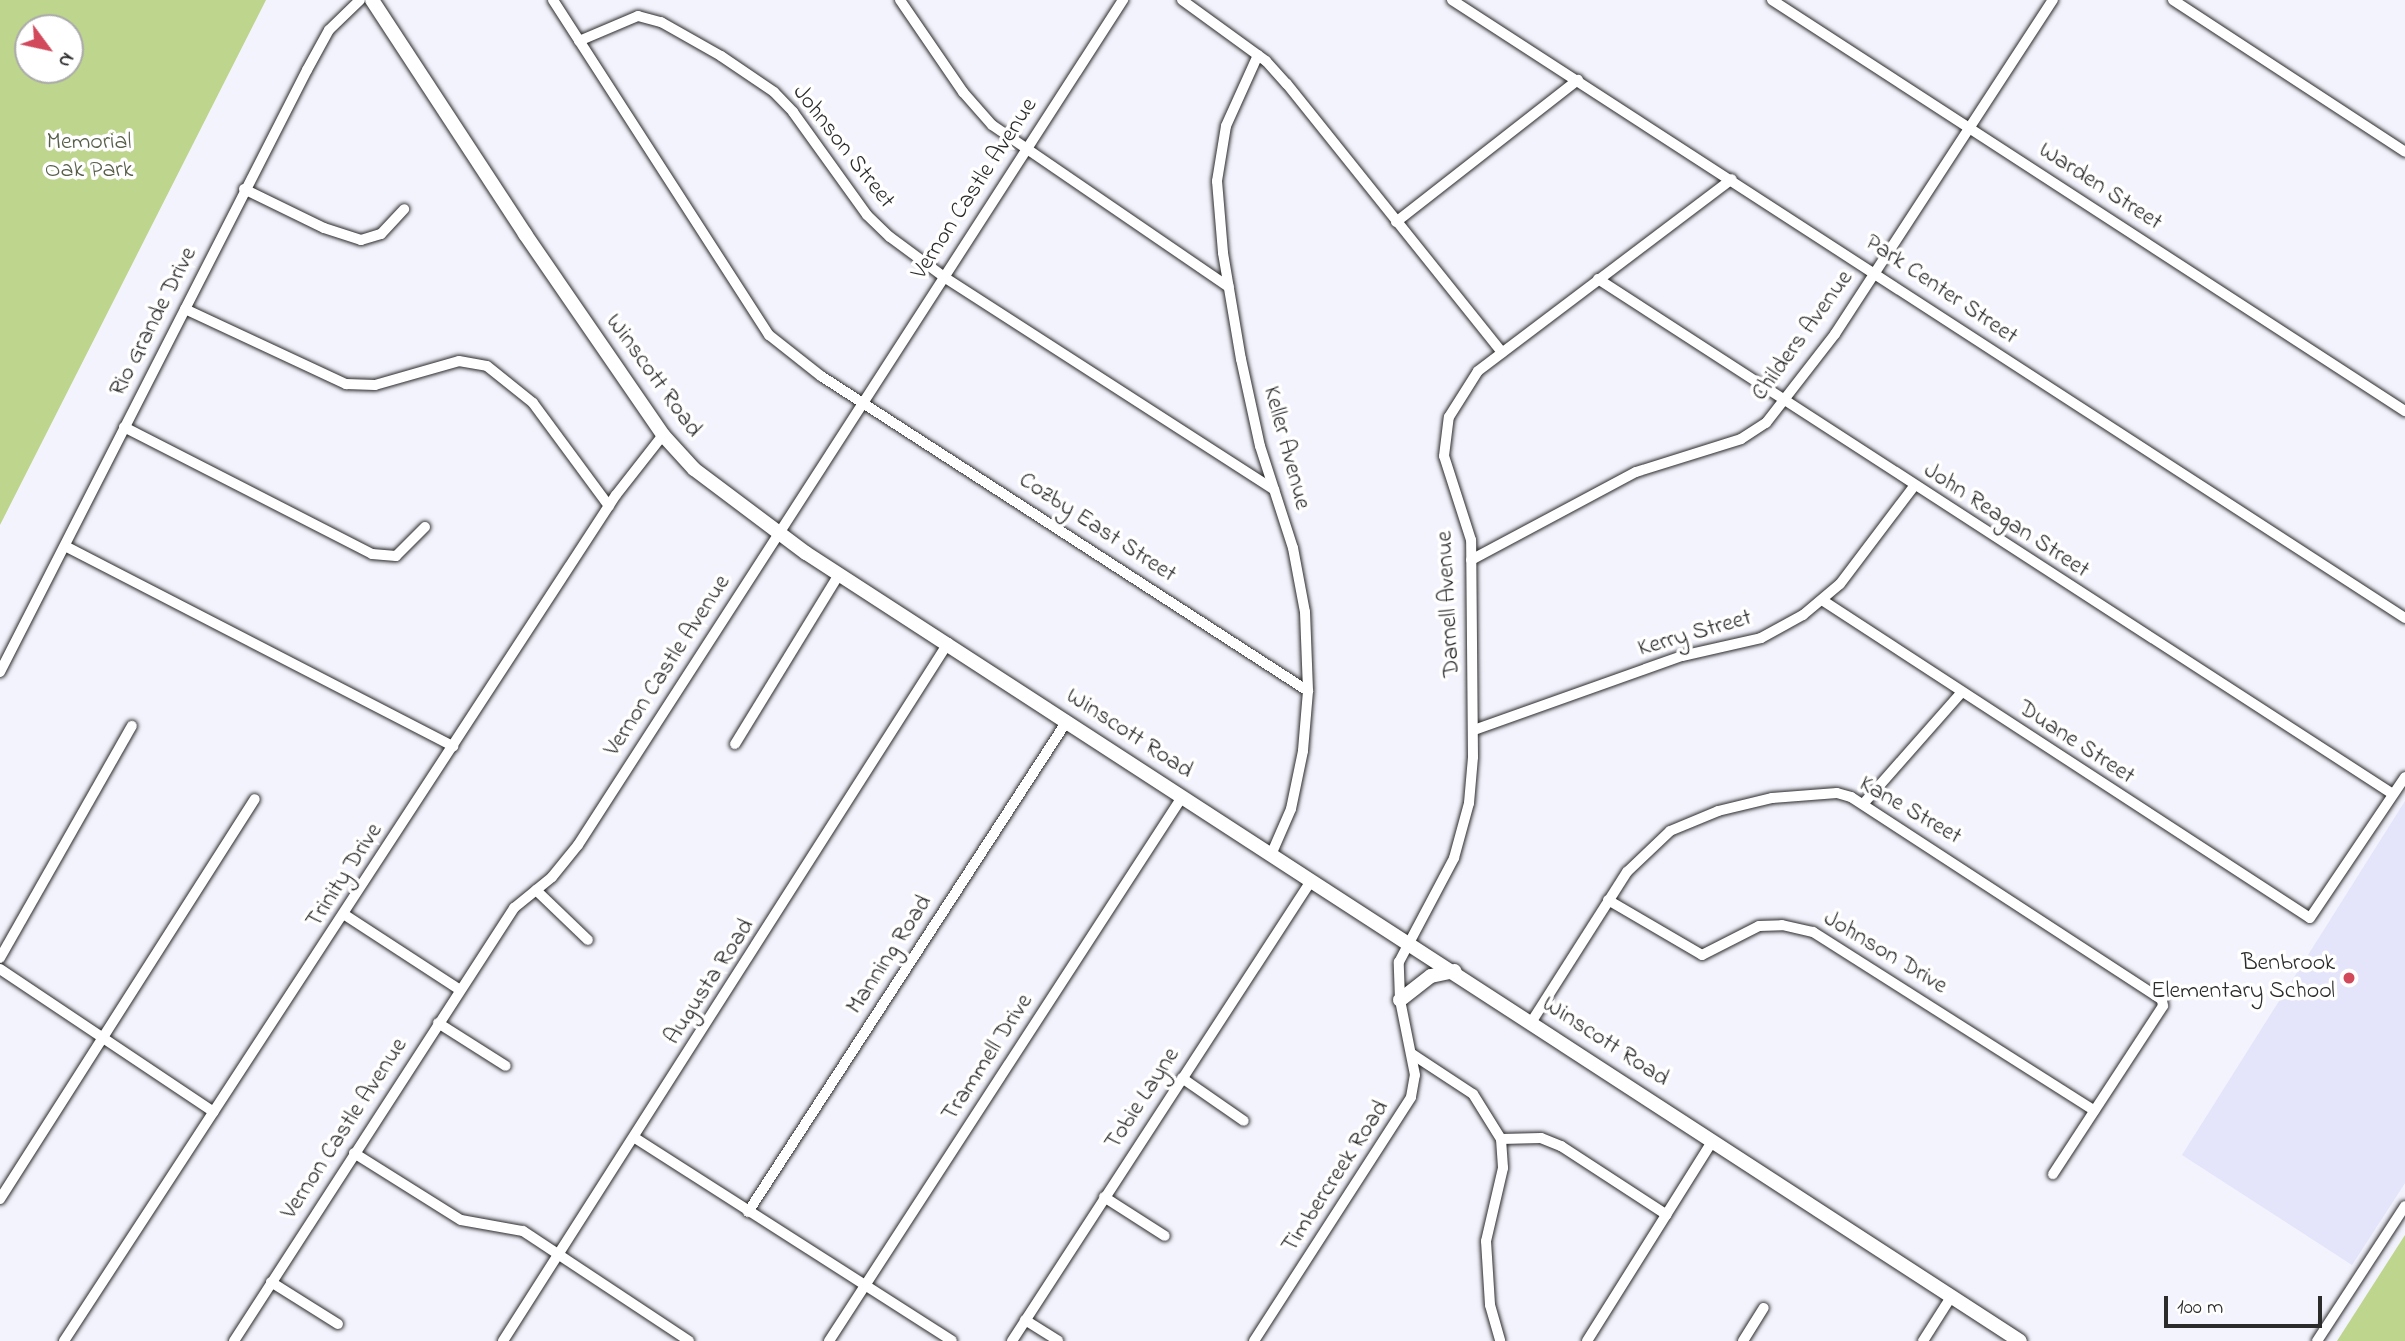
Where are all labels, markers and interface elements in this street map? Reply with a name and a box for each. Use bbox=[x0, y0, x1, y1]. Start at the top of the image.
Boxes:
north arrow bbox=[14, 14, 84, 84]
text: N bbox=[51, 47, 80, 72]
street label: Johnson Street bbox=[786, 79, 900, 215]
street label: Vernon Castle Avenue bbox=[906, 93, 1044, 285]
park label: Memorial Oak Park bbox=[45, 129, 133, 185]
street label: Warden Street bbox=[2033, 136, 2167, 238]
street label: Park Center Street bbox=[1859, 228, 2023, 352]
street label: Rio Grande Drive bbox=[104, 243, 204, 401]
street label: Childers Avenue bbox=[1746, 265, 1860, 407]
street label: Winscott Road bbox=[599, 309, 707, 443]
street label: Keller Avenue bbox=[1256, 383, 1316, 513]
street label: John Reagan Street bbox=[1918, 457, 2094, 585]
street label: Cozby East Street bbox=[1013, 466, 1181, 590]
street label: Darnell Avenue bbox=[1431, 530, 1467, 678]
street label: Vernon Castle Avenue bbox=[599, 570, 737, 762]
street label: Kerry Street bbox=[1635, 604, 1755, 664]
street label: Winscott Road bbox=[1060, 682, 1198, 786]
street label: Duane Street bbox=[2012, 695, 2140, 791]
street label: Kane Street bbox=[1854, 770, 1966, 852]
street label: Trinity Drive bbox=[300, 818, 390, 934]
street label: Manning Road bbox=[841, 890, 939, 1020]
street label: Johnson Drive bbox=[1818, 905, 1952, 1001]
street label: Augusta Road bbox=[659, 914, 761, 1050]
place label: Benbrook Elementary School bbox=[2151, 950, 2335, 1006]
marker: Benbrook Elementary School bbox=[2341, 970, 2357, 986]
street label: Trammell Drive bbox=[936, 989, 1040, 1127]
street label: Winscott Road bbox=[1536, 990, 1674, 1094]
street label: Vernon Castle Avenue bbox=[276, 1033, 414, 1225]
street label: Tobie Layne bbox=[1099, 1042, 1187, 1156]
street label: Timbercreek Road bbox=[1276, 1095, 1396, 1259]
scale bar bbox=[2167, 1282, 2324, 1326]
text: 100 m bbox=[2177, 1293, 2223, 1323]

